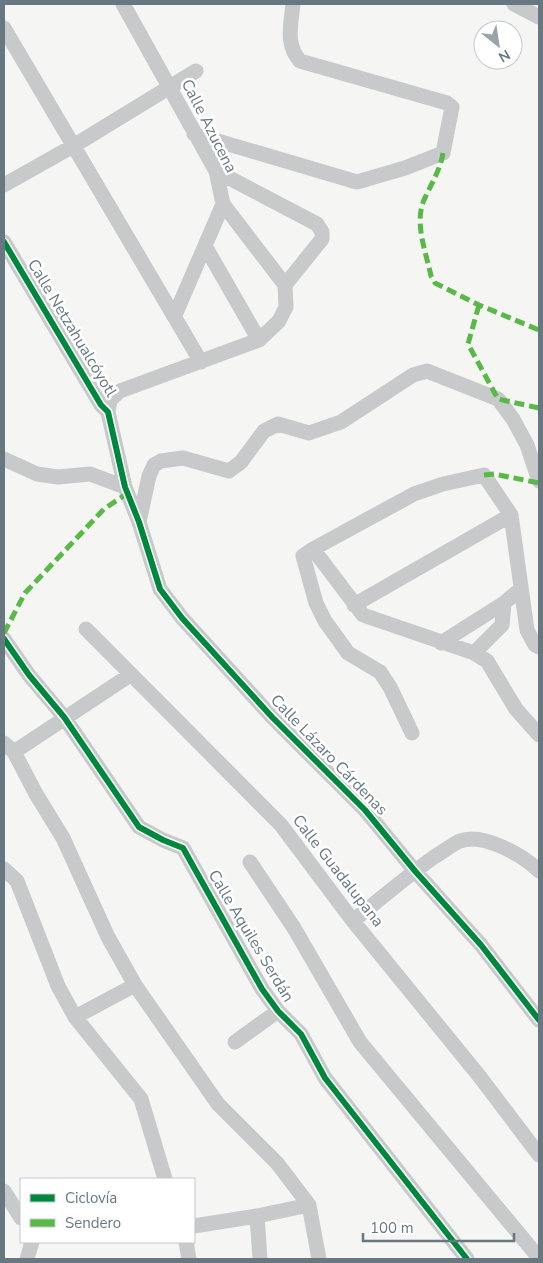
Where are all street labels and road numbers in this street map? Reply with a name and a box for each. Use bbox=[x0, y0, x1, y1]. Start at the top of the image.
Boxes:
street label: Calle Azucena bbox=[176, 75, 242, 177]
street label: Calle Netzahualcóyotl bbox=[22, 255, 122, 401]
street label: Calle Lázaro Cárdenas bbox=[265, 690, 393, 820]
street label: Calle Guadalupana bbox=[287, 810, 389, 932]
street label: Calle Aquiles Serdán bbox=[203, 866, 299, 1006]

